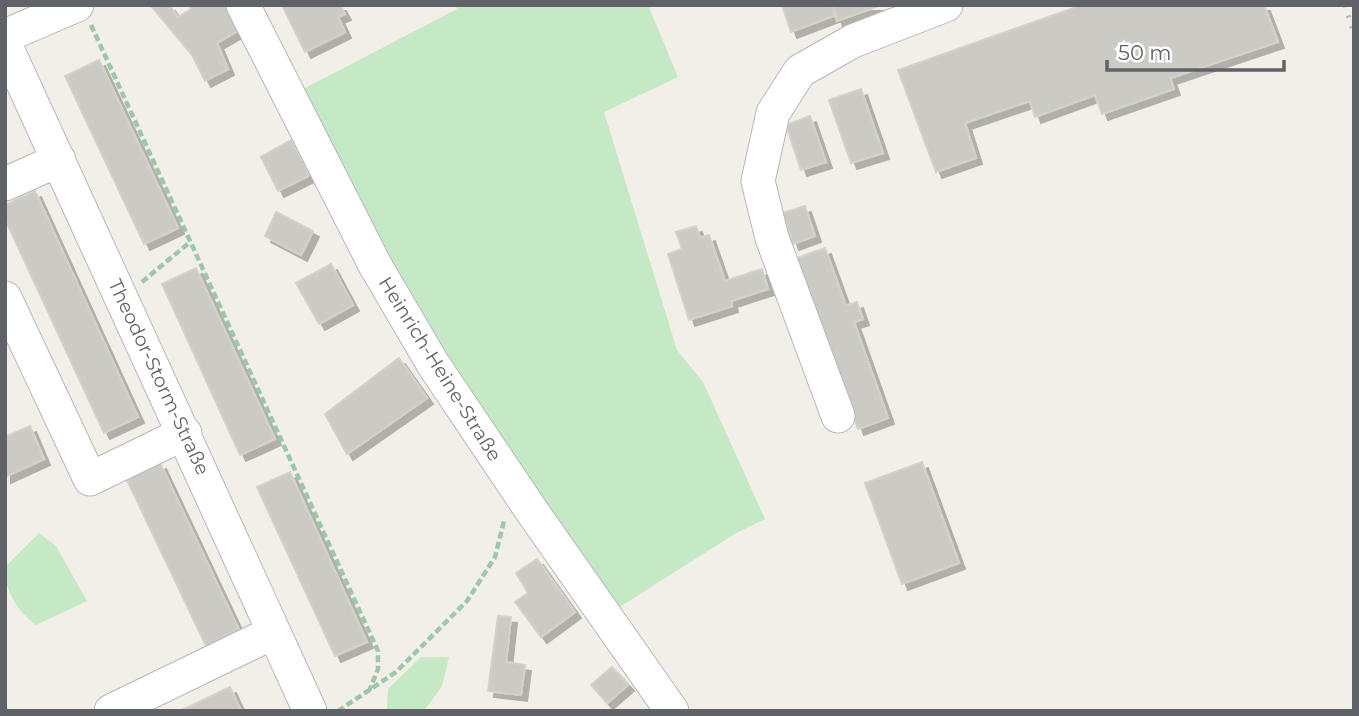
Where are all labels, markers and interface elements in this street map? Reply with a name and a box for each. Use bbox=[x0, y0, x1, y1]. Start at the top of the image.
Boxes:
scale bar bbox=[1107, 28, 1284, 72]
text: 50 m bbox=[1118, 40, 1172, 65]
street label: Heinrich-Heine-Straße bbox=[374, 273, 506, 465]
street label: Theodor-Storm-Straße bbox=[103, 275, 215, 479]

